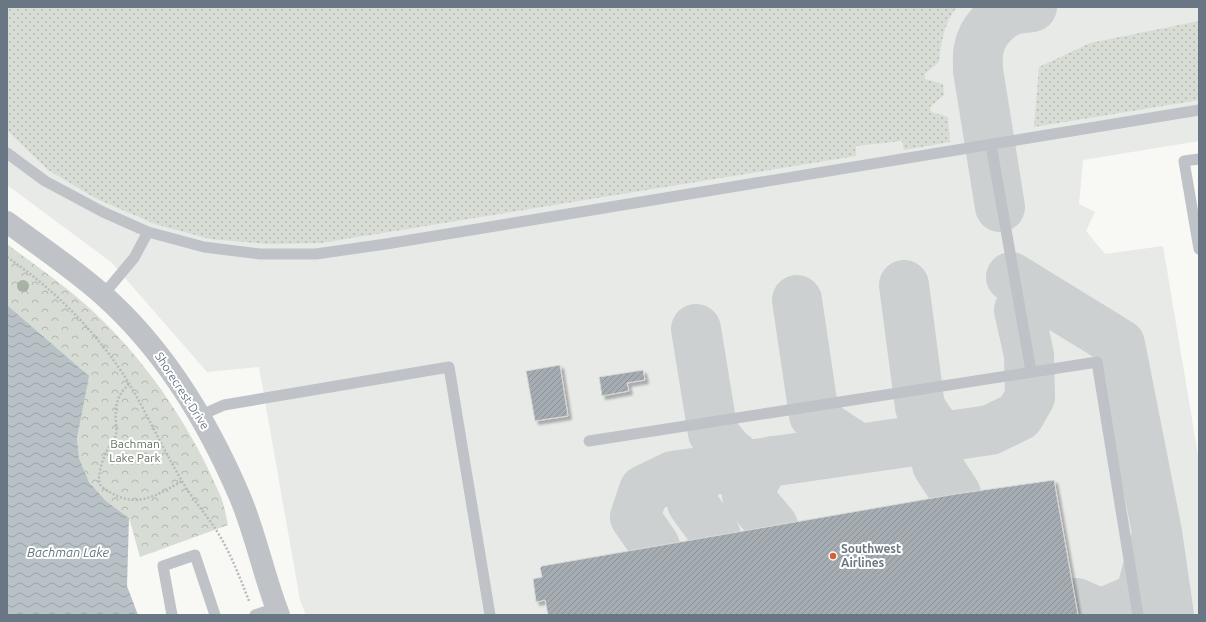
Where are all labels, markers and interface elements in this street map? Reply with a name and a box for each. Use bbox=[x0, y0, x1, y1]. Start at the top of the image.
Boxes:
street label: Shorecrest Drive bbox=[153, 350, 212, 432]
park label: Bachman Lake Park bbox=[109, 437, 161, 464]
place label: Southwest Airlines bbox=[841, 542, 901, 569]
water label: Bachman Lake bbox=[27, 545, 110, 559]
marker: Southwest Airlines bbox=[828, 551, 838, 561]

